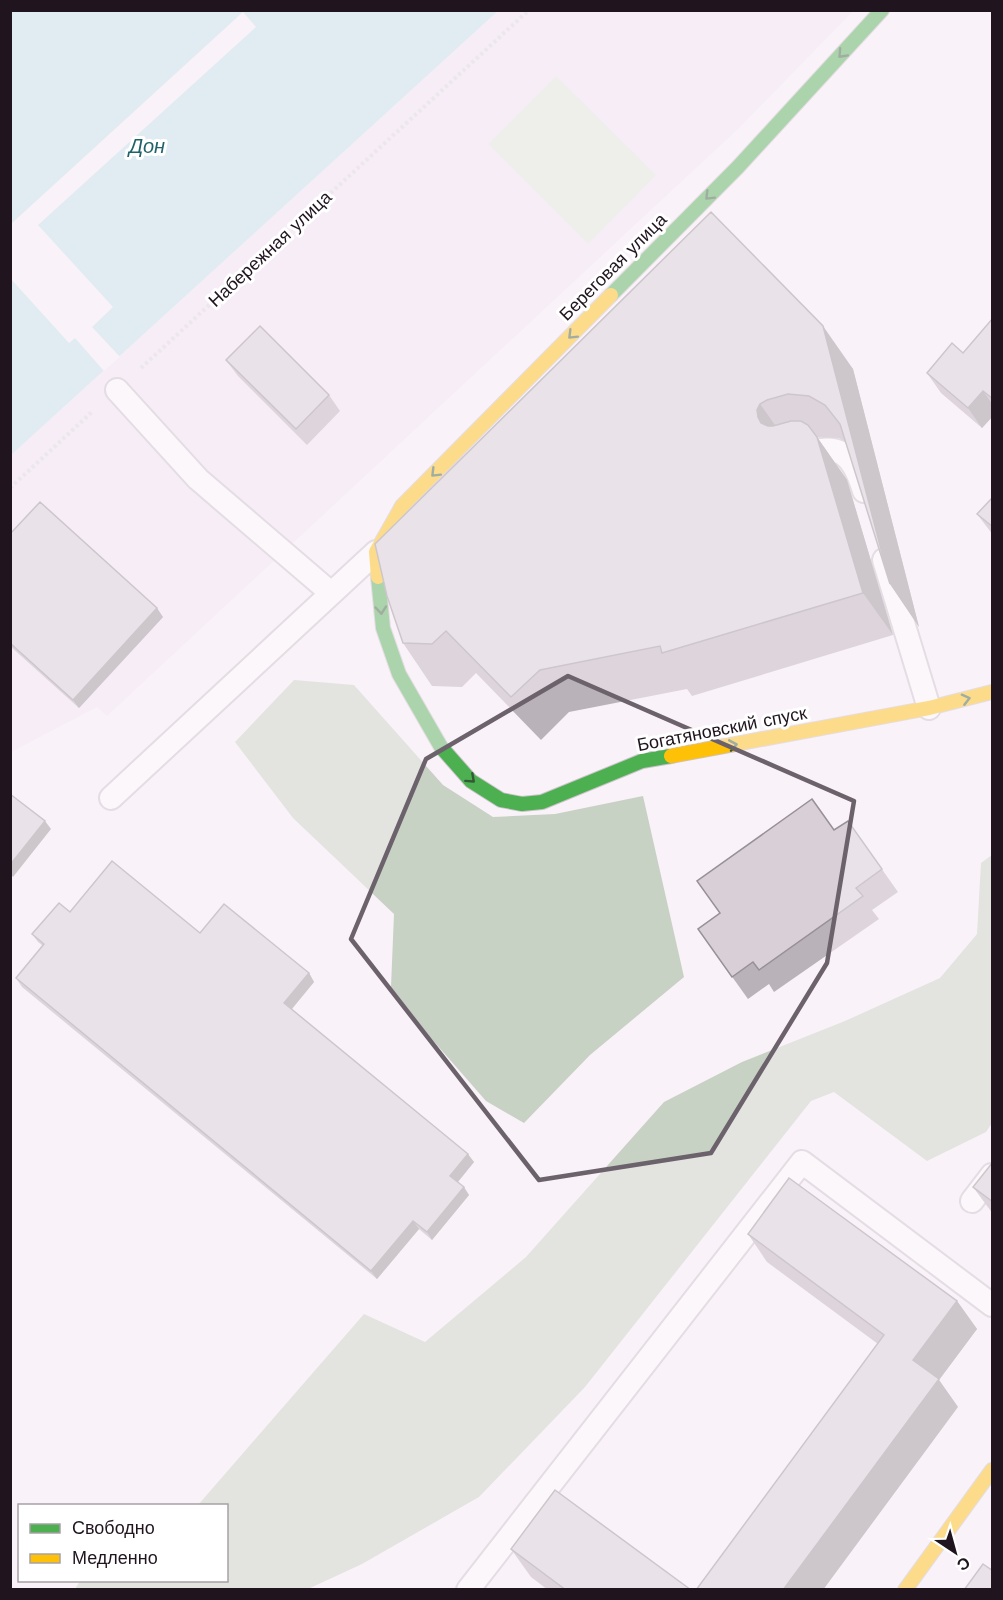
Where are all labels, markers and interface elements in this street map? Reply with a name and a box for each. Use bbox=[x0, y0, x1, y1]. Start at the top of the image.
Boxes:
one-way arrow bbox=[838, 47, 849, 57]
water label: Дон bbox=[127, 134, 165, 158]
street label: Набережная улица bbox=[204, 186, 336, 311]
one-way arrow bbox=[705, 189, 716, 200]
street label: Береговая улица bbox=[555, 208, 671, 325]
one-way arrow bbox=[568, 327, 579, 338]
one-way arrow bbox=[431, 466, 442, 477]
one-way arrow bbox=[374, 605, 387, 615]
one-way arrow bbox=[961, 693, 971, 706]
street label: Богатяновский спуск bbox=[635, 702, 809, 755]
one-way arrow bbox=[728, 739, 738, 752]
one-way arrow bbox=[464, 772, 475, 783]
legend bbox=[18, 1504, 228, 1582]
text: Свободно bbox=[72, 1517, 155, 1538]
north arrow bbox=[925, 1522, 985, 1582]
text: Медленно bbox=[72, 1547, 158, 1568]
text: С bbox=[953, 1553, 974, 1575]

